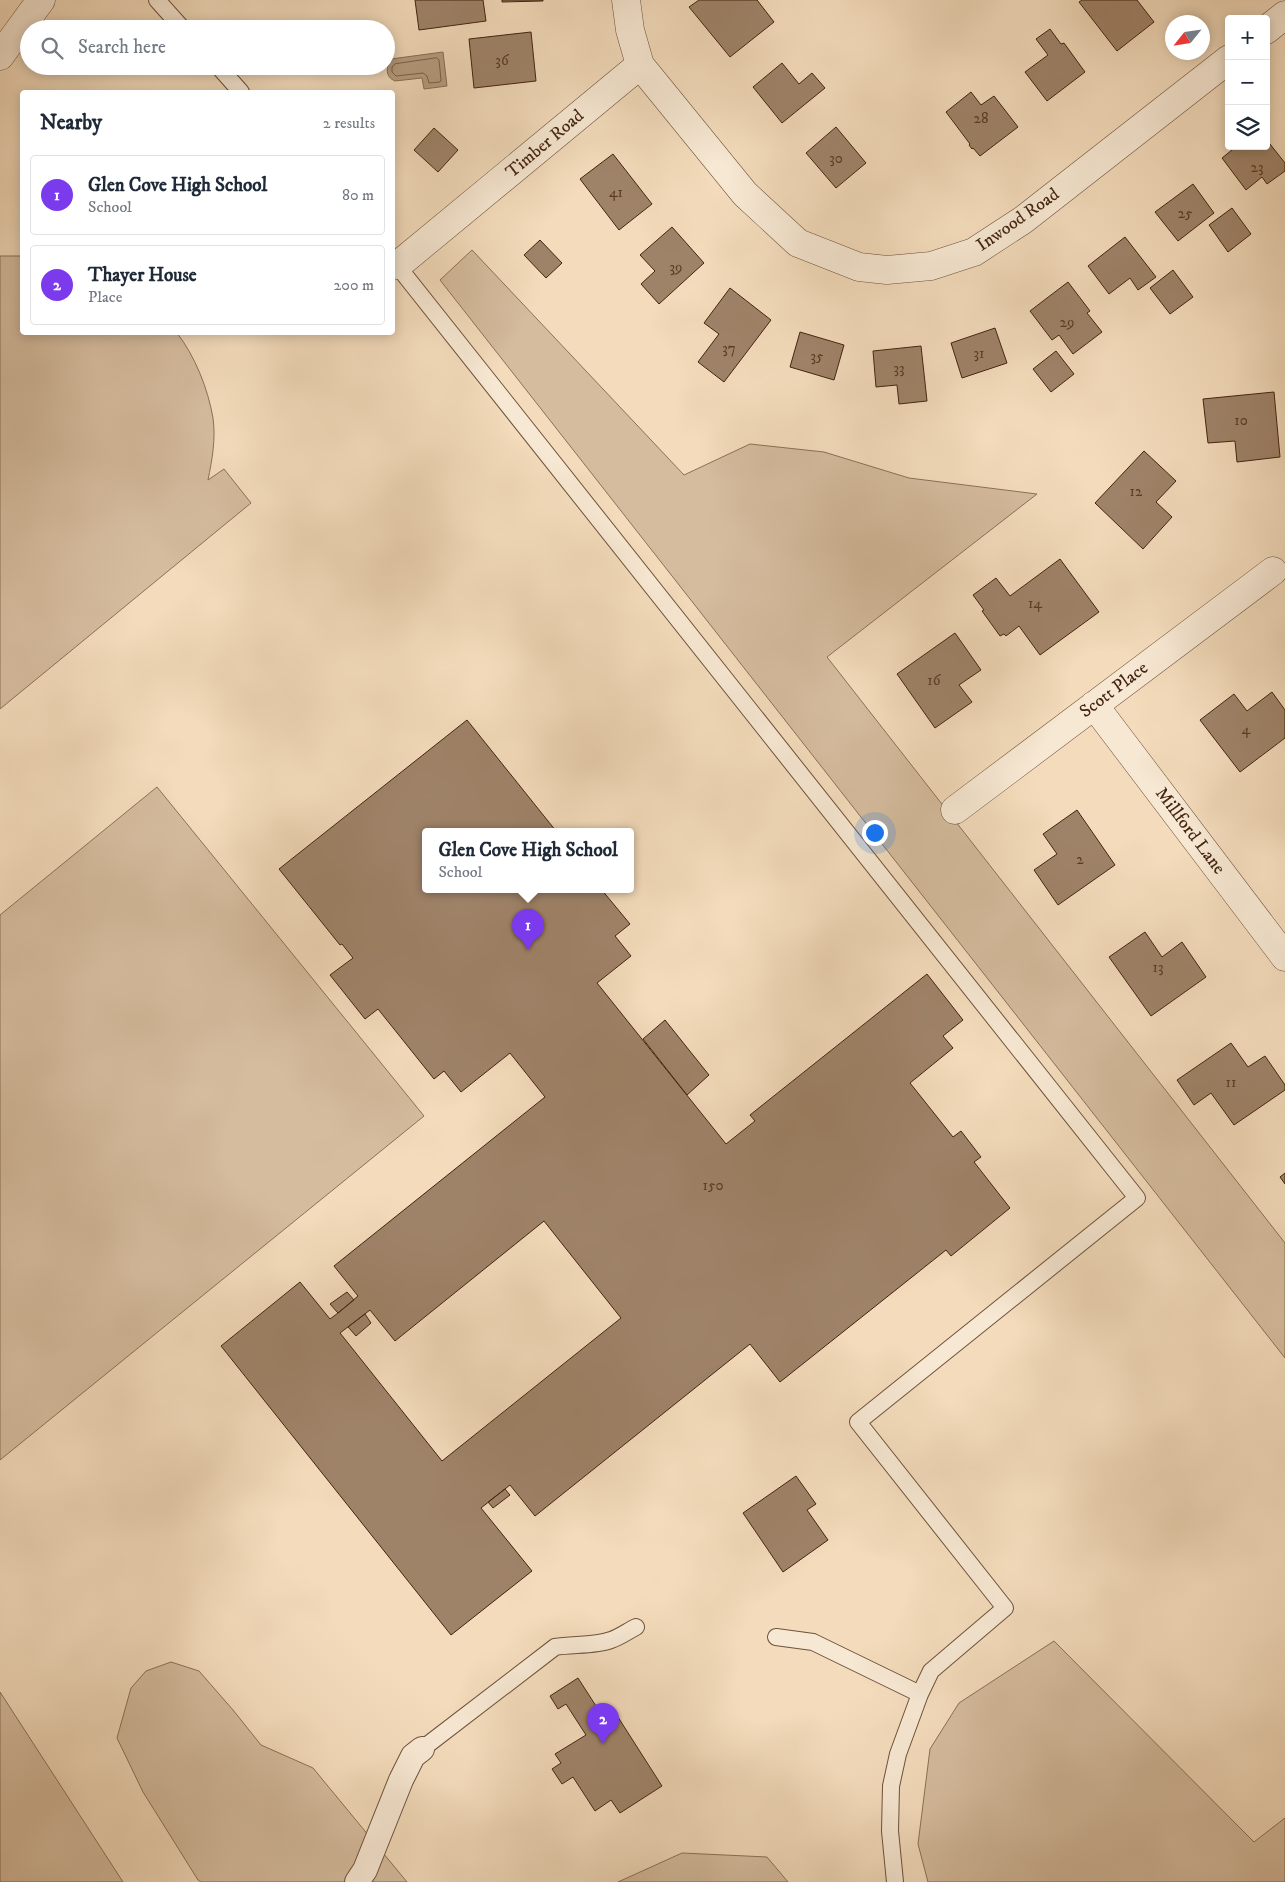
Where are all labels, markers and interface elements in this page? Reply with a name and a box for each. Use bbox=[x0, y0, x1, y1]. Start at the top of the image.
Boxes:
north arrow bbox=[1165, 15, 1210, 60]
map controls bbox=[1225, 15, 1270, 150]
button: + bbox=[1225, 15, 1270, 60]
search box bbox=[20, 20, 395, 75]
icon: search bbox=[38, 34, 66, 62]
text: Search here bbox=[78, 36, 166, 59]
house number: 36 bbox=[495, 51, 510, 70]
button: − bbox=[1225, 60, 1270, 105]
street label: Timber Road bbox=[501, 105, 589, 183]
button: layers bbox=[1225, 105, 1270, 150]
house number: 28 bbox=[974, 109, 988, 128]
text: Nearby bbox=[40, 110, 102, 136]
text: 2 results bbox=[323, 113, 375, 133]
house number: 30 bbox=[829, 149, 843, 168]
house number: 23 bbox=[1251, 158, 1263, 177]
text: Glen Cove High School bbox=[88, 174, 267, 197]
house number: 41 bbox=[609, 183, 623, 202]
street label: Inwood Road bbox=[972, 183, 1064, 257]
text: 1 bbox=[54, 185, 60, 205]
text: 80 m bbox=[342, 185, 374, 205]
text: School bbox=[88, 197, 132, 217]
house number: 25 bbox=[1178, 204, 1193, 223]
house number: 39 bbox=[669, 258, 683, 277]
text: Thayer House bbox=[88, 264, 197, 287]
text: 2 bbox=[53, 275, 61, 295]
text: 200 m bbox=[333, 275, 374, 295]
text: Place bbox=[88, 287, 122, 307]
house number: 29 bbox=[1060, 313, 1074, 332]
house number: 37 bbox=[722, 339, 736, 358]
house number: 31 bbox=[973, 344, 985, 363]
house number: 35 bbox=[810, 347, 824, 366]
house number: 33 bbox=[893, 359, 905, 378]
house number: 10 bbox=[1234, 411, 1248, 430]
house number: 12 bbox=[1130, 482, 1143, 501]
house number: 14 bbox=[1028, 594, 1042, 613]
street label: Scott Place bbox=[1075, 657, 1153, 723]
house number: 16 bbox=[927, 671, 942, 690]
house number: 4 bbox=[1242, 720, 1251, 739]
street label: Millford Lane bbox=[1150, 783, 1230, 879]
your location bbox=[862, 820, 888, 846]
popup bbox=[422, 828, 634, 893]
text: Glen Cove High School bbox=[438, 839, 618, 862]
house number: 2 bbox=[1076, 850, 1084, 869]
text: School bbox=[438, 862, 482, 882]
pin: 1 bbox=[512, 909, 544, 950]
house number: 13 bbox=[1152, 958, 1164, 977]
house number: 11 bbox=[1225, 1073, 1237, 1092]
house number: 150 bbox=[703, 1176, 723, 1195]
pin: 2 bbox=[587, 1703, 619, 1744]

